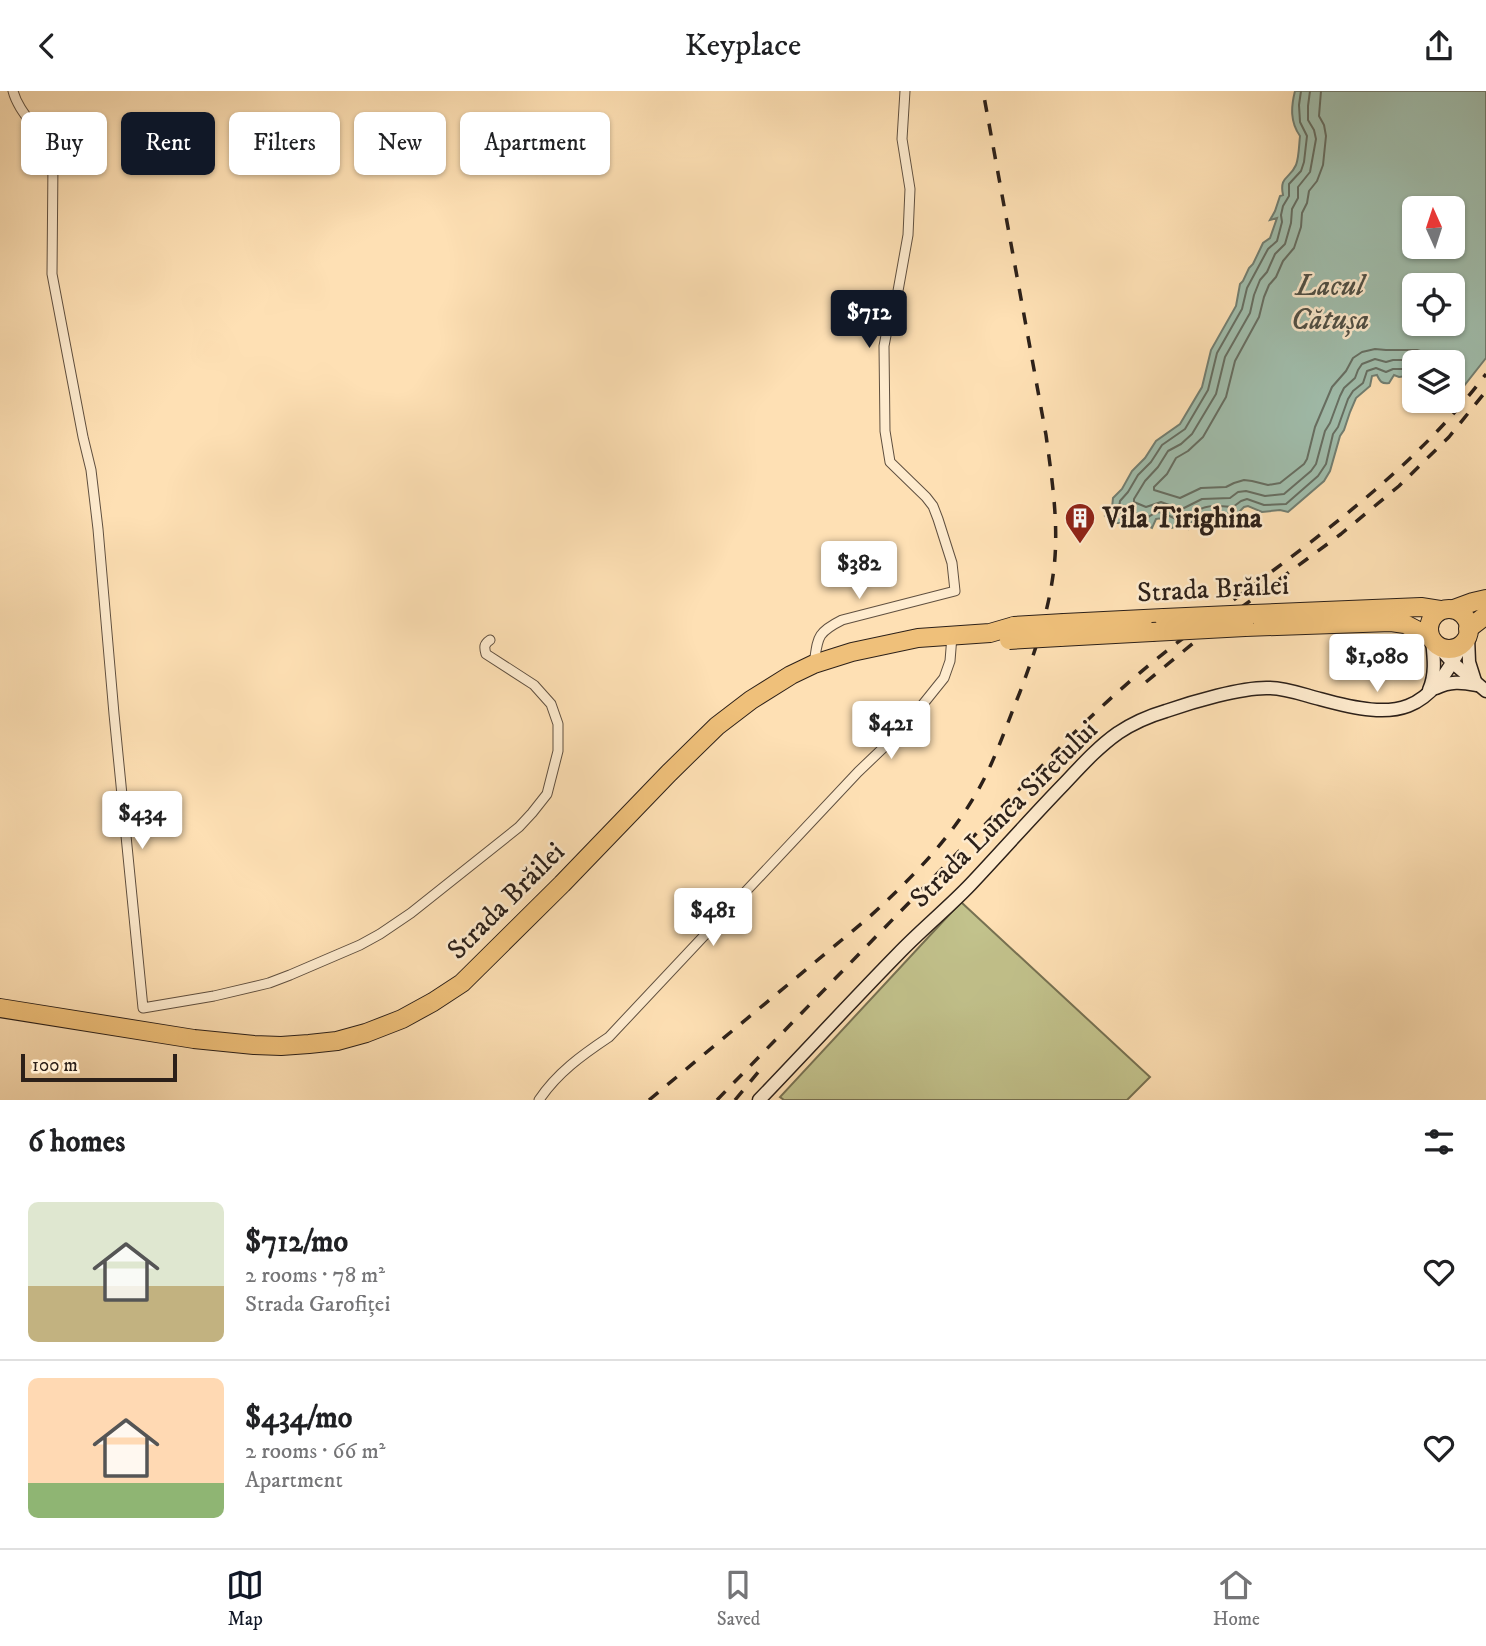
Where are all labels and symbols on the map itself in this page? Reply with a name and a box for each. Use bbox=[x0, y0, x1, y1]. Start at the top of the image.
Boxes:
north arrow bbox=[1402, 196, 1465, 259]
water label: Lacul Cătușa bbox=[1291, 268, 1369, 339]
pin: $712 bbox=[828, 291, 910, 350]
building icon: Vila Tirighina bbox=[1063, 501, 1097, 545]
place label: Vila Tirighina bbox=[1102, 501, 1263, 536]
pin: $382 bbox=[818, 541, 900, 601]
street label: Strada Brăilei bbox=[1136, 568, 1290, 610]
pin: $1,080 bbox=[1320, 635, 1434, 694]
pin: $421 bbox=[850, 701, 932, 761]
street label: Strada Lunca Siretului bbox=[903, 713, 1105, 915]
pin: $434 bbox=[101, 791, 183, 851]
street label: Strada Brăilei bbox=[440, 835, 572, 967]
pin: $481 bbox=[672, 889, 754, 948]
scale bar bbox=[21, 1051, 177, 1083]

